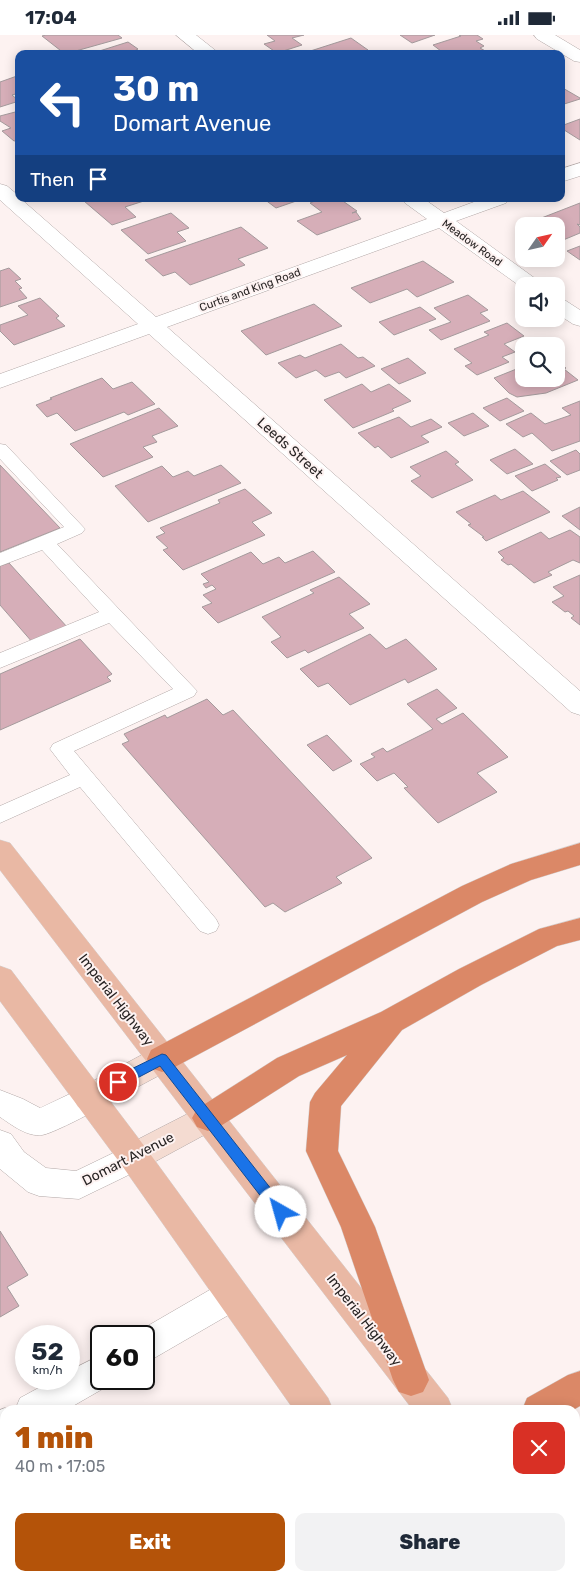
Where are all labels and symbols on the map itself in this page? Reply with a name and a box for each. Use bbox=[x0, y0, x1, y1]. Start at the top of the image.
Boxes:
street label: Meadow Road bbox=[439, 217, 505, 269]
north arrow bbox=[515, 217, 565, 267]
street label: Curtis and King Road bbox=[198, 266, 302, 314]
street label: Leeds Street bbox=[254, 414, 327, 482]
street label: Imperial Highway bbox=[75, 951, 157, 1050]
pin bbox=[97, 1061, 139, 1103]
street label: Domart Avenue bbox=[79, 1128, 177, 1189]
position arrow bbox=[254, 1185, 306, 1237]
street label: Imperial Highway bbox=[323, 1271, 405, 1370]
speed limit sign: 60 bbox=[90, 1325, 155, 1390]

